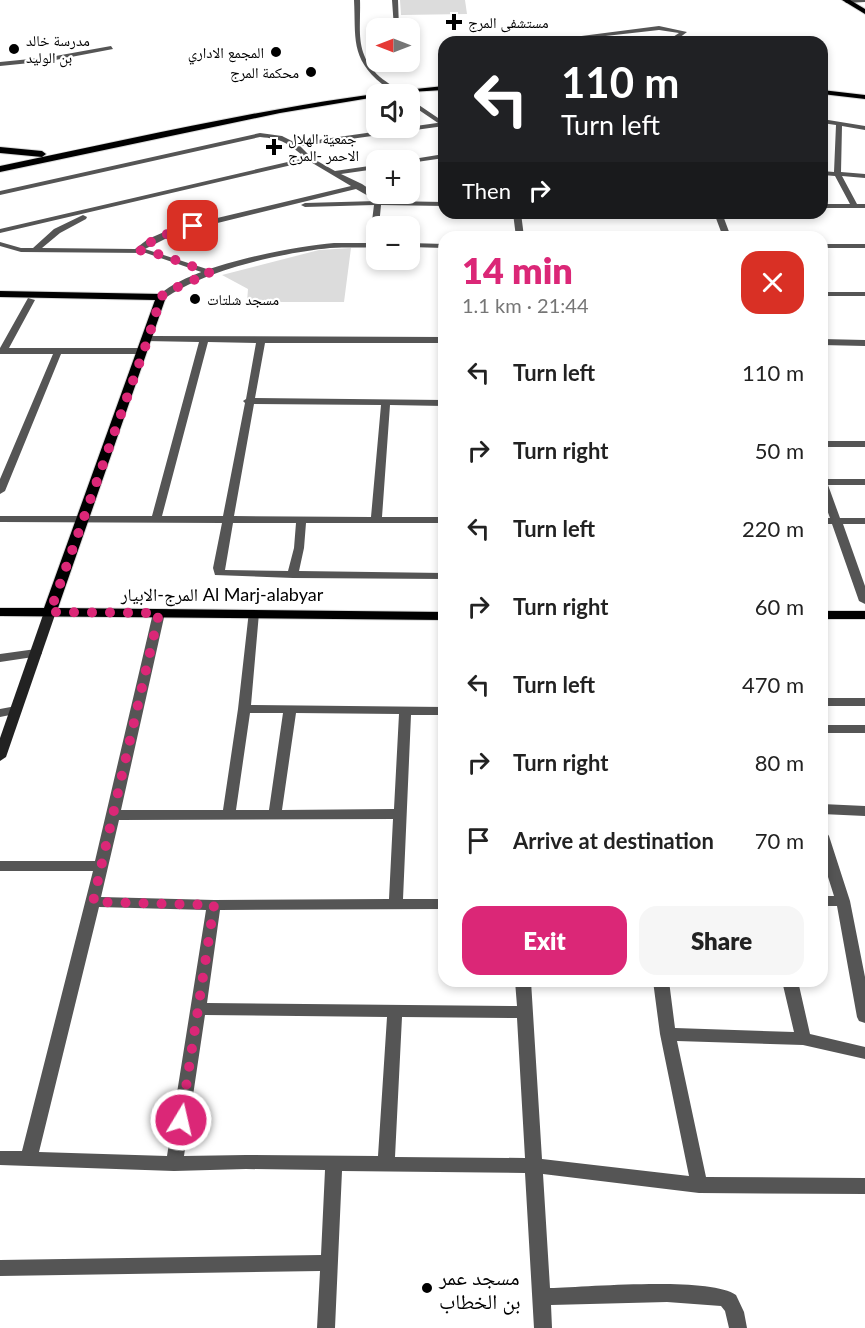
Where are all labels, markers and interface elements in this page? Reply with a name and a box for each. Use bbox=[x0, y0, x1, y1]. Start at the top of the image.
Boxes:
marker: مستشفى المرج bbox=[445, 13, 463, 31]
place label: مستشفى المرج bbox=[468, 13, 549, 33]
north arrow bbox=[366, 18, 420, 72]
map controls bbox=[366, 18, 420, 270]
place label: مدرسة خالد بن الوليد bbox=[26, 31, 90, 68]
marker: مدرسة خالد بن الوليد bbox=[7, 42, 21, 56]
place label: المجمع الاداري bbox=[188, 43, 264, 65]
marker: المجمع الاداري bbox=[269, 45, 283, 59]
text: 110 m bbox=[561, 57, 679, 107]
icon: left bbox=[462, 60, 540, 138]
place label: محكمة المرج bbox=[230, 63, 299, 83]
marker: محكمة المرج bbox=[304, 65, 318, 79]
button: sound bbox=[366, 84, 420, 138]
text: Turn left bbox=[561, 108, 660, 141]
place label: جمعية الهلال الاحمر -المرج bbox=[288, 129, 359, 166]
marker: جمعية الهلال الاحمر -المرج bbox=[265, 138, 283, 156]
button: + bbox=[366, 150, 420, 204]
icon: right bbox=[523, 174, 556, 207]
text: Then bbox=[462, 177, 511, 204]
pin bbox=[167, 200, 218, 251]
icon: arrive bbox=[176, 209, 209, 242]
button: − bbox=[366, 216, 420, 270]
text: 14 min bbox=[462, 248, 573, 292]
button: close bbox=[741, 251, 804, 314]
place label: مسجد شلتات bbox=[207, 290, 279, 308]
marker: مسجد شلتات bbox=[188, 292, 202, 306]
text: 1.1 km · 21:44 bbox=[462, 293, 589, 317]
icon: left bbox=[462, 356, 495, 389]
text: Turn left bbox=[513, 359, 595, 386]
text: 110 m bbox=[742, 359, 804, 386]
icon: right bbox=[462, 434, 495, 467]
text: Turn right bbox=[513, 437, 608, 464]
text: 50 m bbox=[755, 437, 804, 464]
icon: left bbox=[462, 512, 495, 545]
text: Turn left bbox=[513, 515, 595, 542]
text: 220 m bbox=[742, 515, 804, 542]
street label: المرج-الابيار Al Marj-alabyar bbox=[120, 583, 324, 607]
icon: right bbox=[462, 590, 495, 623]
text: Turn right bbox=[513, 593, 608, 620]
text: 60 m bbox=[755, 593, 804, 620]
icon: left bbox=[462, 668, 495, 701]
text: Turn left bbox=[513, 671, 595, 698]
text: 470 m bbox=[742, 671, 804, 698]
icon: right bbox=[462, 746, 495, 779]
text: Turn right bbox=[513, 749, 608, 776]
text: 80 m bbox=[755, 749, 804, 776]
icon: arrive bbox=[462, 824, 495, 857]
text: Arrive at destination bbox=[513, 827, 714, 854]
text: 70 m bbox=[755, 827, 804, 854]
button: Exit bbox=[462, 906, 627, 975]
button: Share bbox=[639, 906, 804, 975]
position arrow bbox=[149, 1088, 213, 1152]
place label: مسجد عمر بن الخطاب bbox=[438, 1264, 521, 1315]
marker: مسجد عمر بن الخطاب bbox=[420, 1281, 434, 1295]

